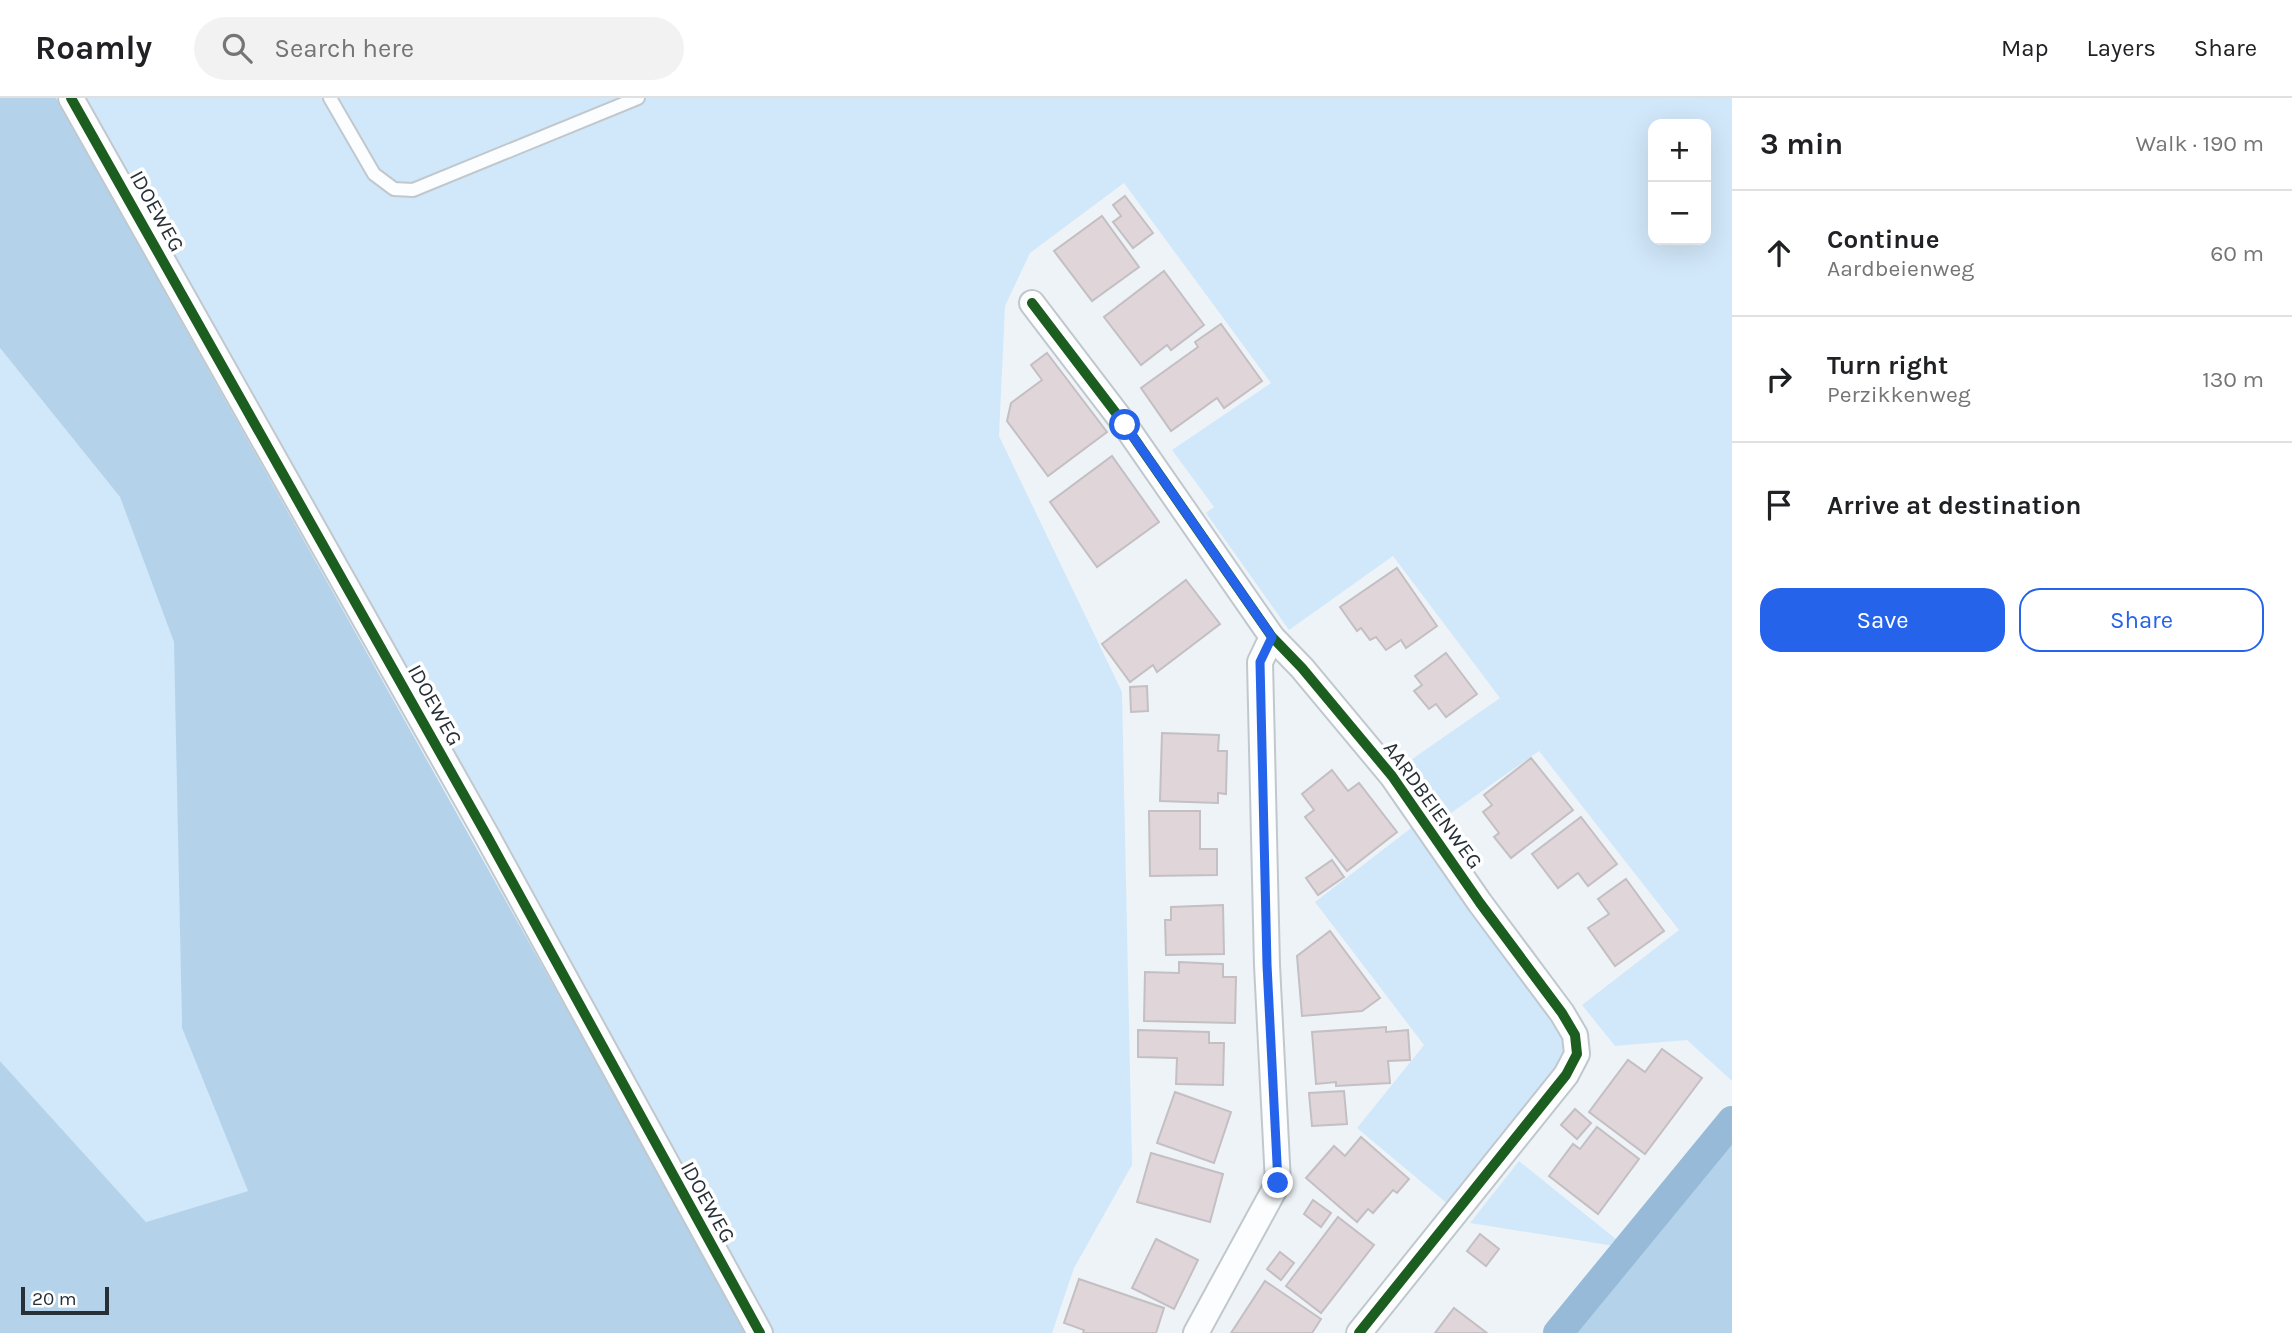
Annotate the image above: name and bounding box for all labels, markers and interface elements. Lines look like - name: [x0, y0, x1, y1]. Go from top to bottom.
- search box: [194, 17, 684, 80]
- text: Roamly: [35, 29, 152, 67]
- icon: search: [218, 29, 256, 67]
- text: Search here: [274, 33, 414, 64]
- text: Map: [2001, 34, 2049, 62]
- text: Layers: [2087, 34, 2156, 62]
- text: Share: [2194, 34, 2257, 62]
- map controls: [1648, 119, 1711, 245]
- button: +: [1648, 119, 1711, 182]
- text: 3 min: [1760, 126, 1843, 162]
- text: Walk · 190 m: [2136, 130, 2264, 157]
- street label: IDOEWEG: [125, 166, 189, 256]
- button: −: [1648, 182, 1711, 245]
- text: Continue: [1827, 224, 1939, 255]
- icon: ahead: [1760, 234, 1798, 272]
- text: 60 m: [2210, 240, 2264, 267]
- text: Aardbeienweg: [1827, 255, 1974, 282]
- text: Turn right: [1827, 350, 1948, 381]
- icon: right: [1760, 360, 1798, 398]
- text: 130 m: [2202, 366, 2264, 393]
- text: Perzikkenweg: [1827, 381, 1971, 408]
- route start: [1109, 409, 1140, 440]
- icon: arrive: [1760, 486, 1798, 524]
- text: Arrive at destination: [1827, 490, 2081, 521]
- button: Save: [1760, 588, 2005, 652]
- button: Share: [2019, 588, 2264, 652]
- street label: IDOEWEG: [403, 660, 467, 750]
- street label: AARDBEIENWEG: [1379, 737, 1487, 873]
- street label: IDOEWEG: [676, 1157, 740, 1247]
- route end: [1262, 1167, 1293, 1198]
- scale bar: [21, 1284, 108, 1316]
- text: 20 m: [32, 1288, 77, 1310]

